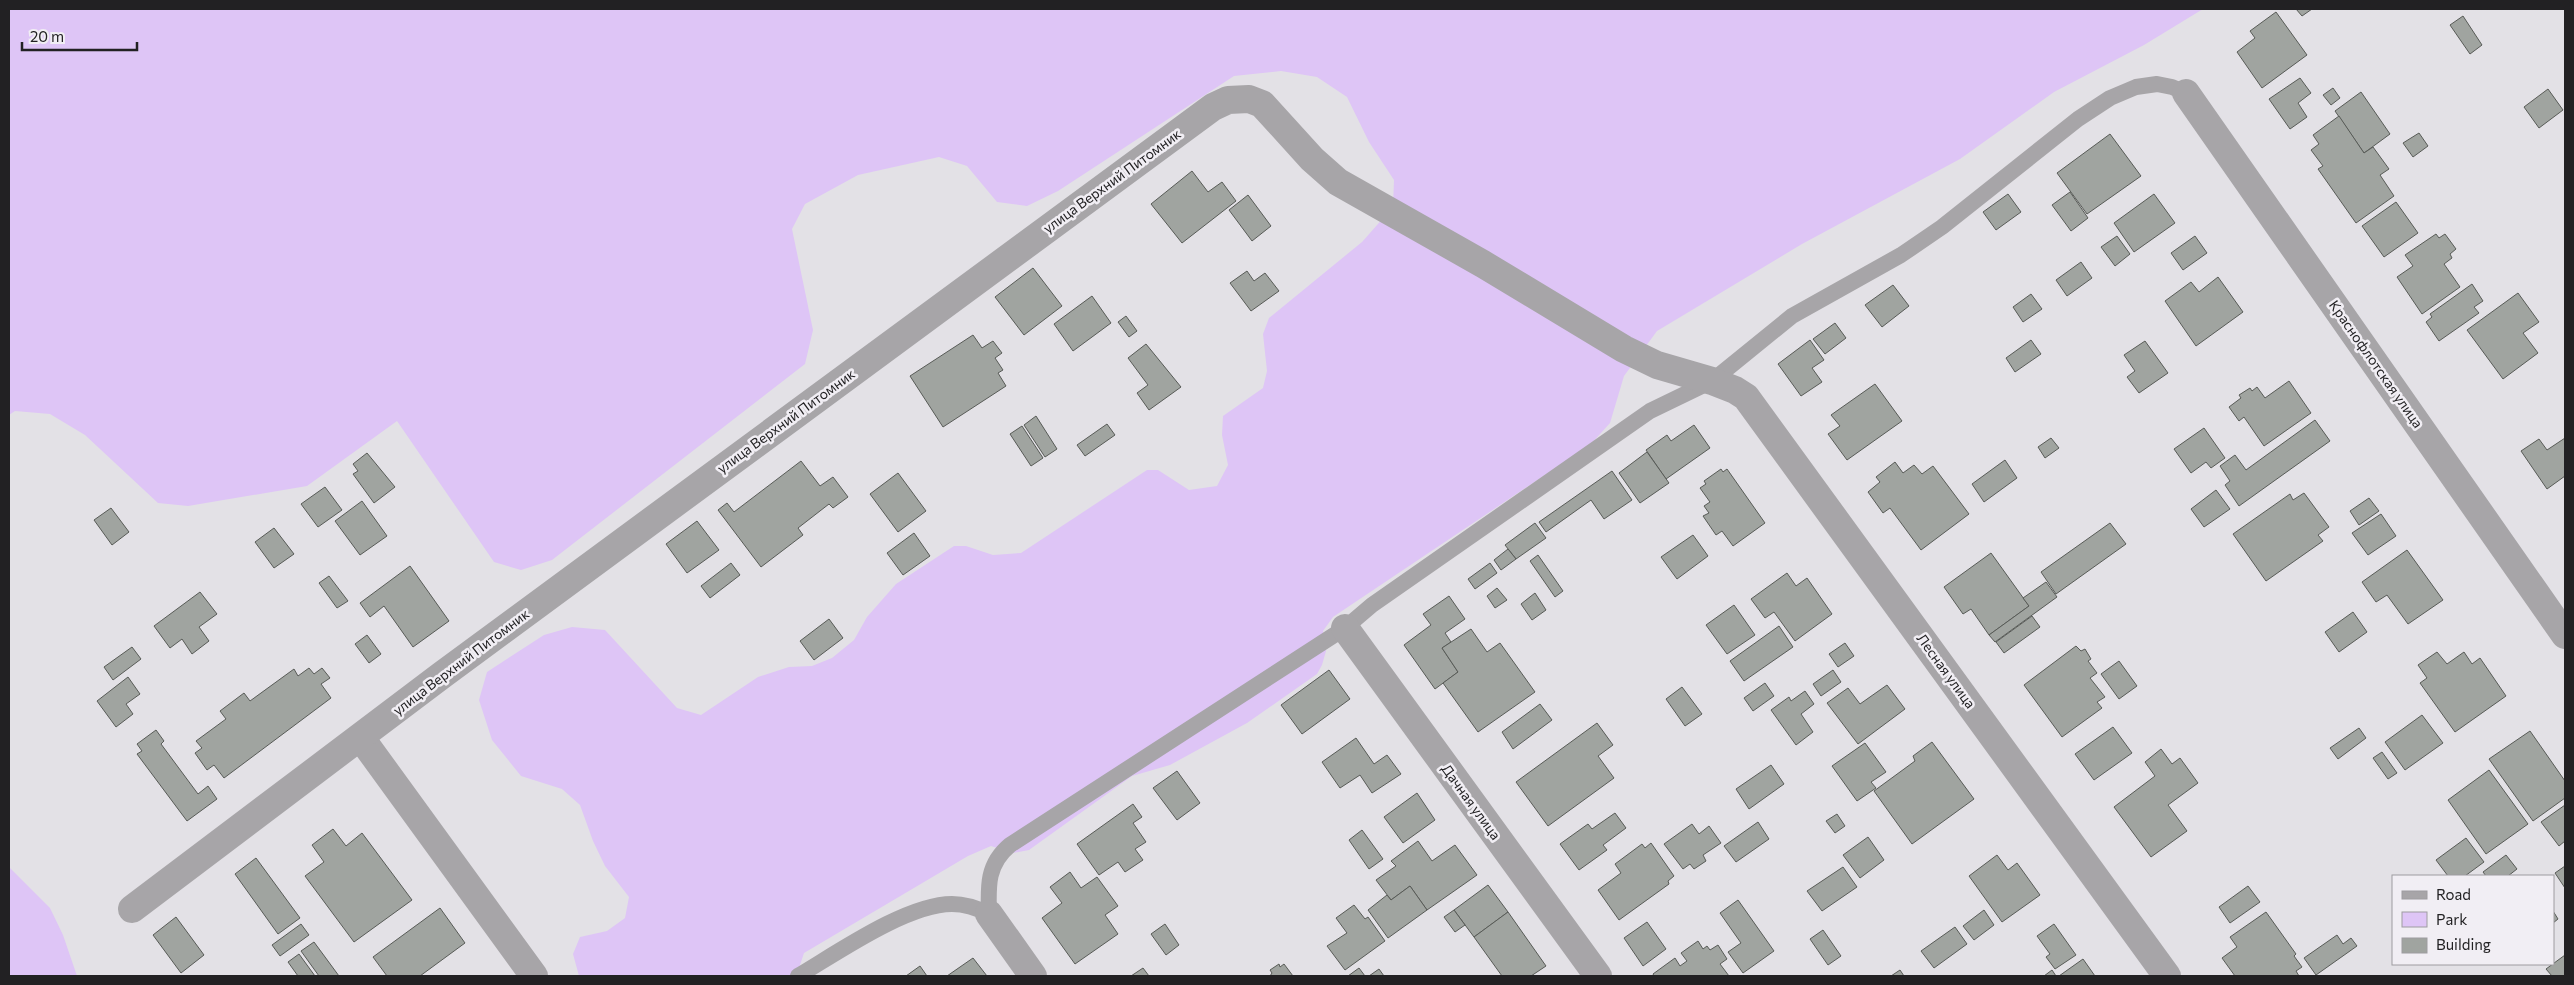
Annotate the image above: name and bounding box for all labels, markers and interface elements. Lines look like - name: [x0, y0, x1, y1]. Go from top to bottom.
- scale bar: [22, 20, 138, 52]
- text: 20 m: [30, 27, 64, 45]
- street label: улица Верхний Питомник: [1039, 125, 1184, 236]
- street label: Краснофлотская улица: [2326, 297, 2427, 431]
- street label: улица Верхний Питомник: [713, 365, 858, 476]
- street label: улица Верхний Питомник: [389, 604, 533, 718]
- street label: Лесная улица: [1914, 630, 1979, 711]
- street label: Дачная улица: [1438, 761, 1505, 843]
- legend: [2392, 875, 2554, 965]
- text: Road: [2436, 885, 2471, 903]
- text: Park: [2436, 910, 2467, 928]
- text: Building: [2436, 935, 2491, 953]

